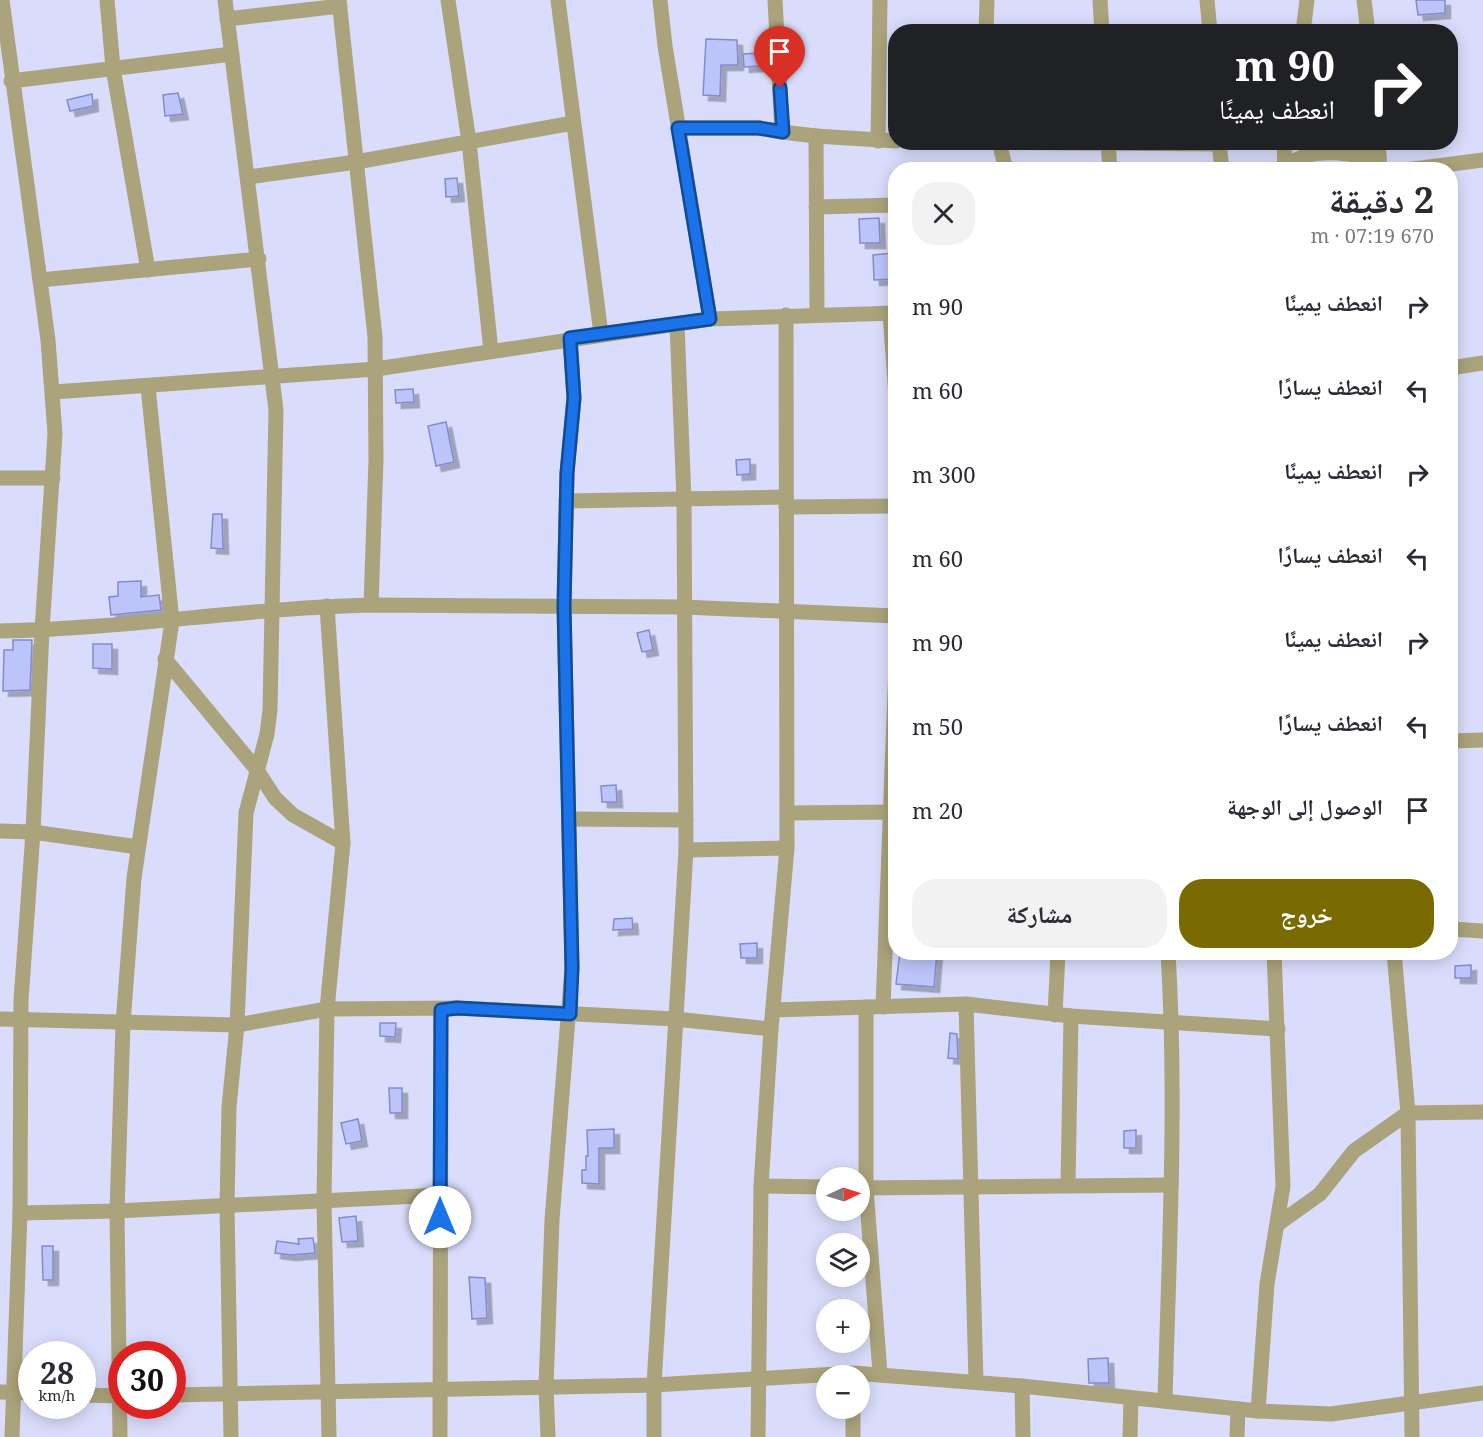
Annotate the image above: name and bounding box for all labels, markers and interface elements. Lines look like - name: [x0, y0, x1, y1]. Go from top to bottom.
- pin: [754, 26, 805, 88]
- icon: arrive: [763, 35, 796, 68]
- text: 90 m: [1235, 36, 1335, 93]
- icon: right: [1356, 48, 1434, 126]
- text: انعطف يمينًا: [1219, 90, 1335, 127]
- text: 2 دقيقة: [1329, 175, 1434, 224]
- button: close: [912, 182, 975, 245]
- text: 670 m · 07:19: [1311, 222, 1434, 249]
- text: انعطف يمينًا: [1284, 287, 1383, 317]
- icon: right: [1401, 290, 1434, 323]
- text: 90 m: [912, 291, 963, 321]
- text: انعطف يسارًا: [1278, 371, 1383, 401]
- icon: left: [1401, 374, 1434, 407]
- text: 60 m: [912, 375, 963, 405]
- text: انعطف يمينًا: [1284, 455, 1383, 485]
- icon: right: [1401, 458, 1434, 491]
- text: 300 m: [912, 459, 975, 489]
- text: انعطف يسارًا: [1278, 539, 1383, 569]
- icon: left: [1401, 542, 1434, 575]
- text: 60 m: [912, 543, 963, 573]
- text: انعطف يمينًا: [1284, 623, 1383, 653]
- icon: right: [1401, 626, 1434, 659]
- text: 90 m: [912, 627, 963, 657]
- text: انعطف يسارًا: [1278, 707, 1383, 737]
- icon: left: [1401, 710, 1434, 743]
- text: 50 m: [912, 711, 963, 741]
- text: الوصول إلى الوجهة: [1227, 791, 1383, 821]
- icon: arrive: [1401, 794, 1434, 827]
- text: 20 m: [912, 795, 963, 825]
- button: مشاركة: [912, 879, 1167, 948]
- button: خروج: [1179, 879, 1434, 948]
- north arrow: [816, 1167, 870, 1221]
- map controls: [816, 1167, 870, 1419]
- position arrow: [408, 1185, 472, 1249]
- button: layers: [816, 1233, 870, 1287]
- button: +: [816, 1299, 870, 1353]
- speed limit sign: 30: [108, 1341, 186, 1419]
- text: 28: [40, 1352, 74, 1393]
- button: −: [816, 1365, 870, 1419]
- text: km/h: [39, 1385, 75, 1405]

